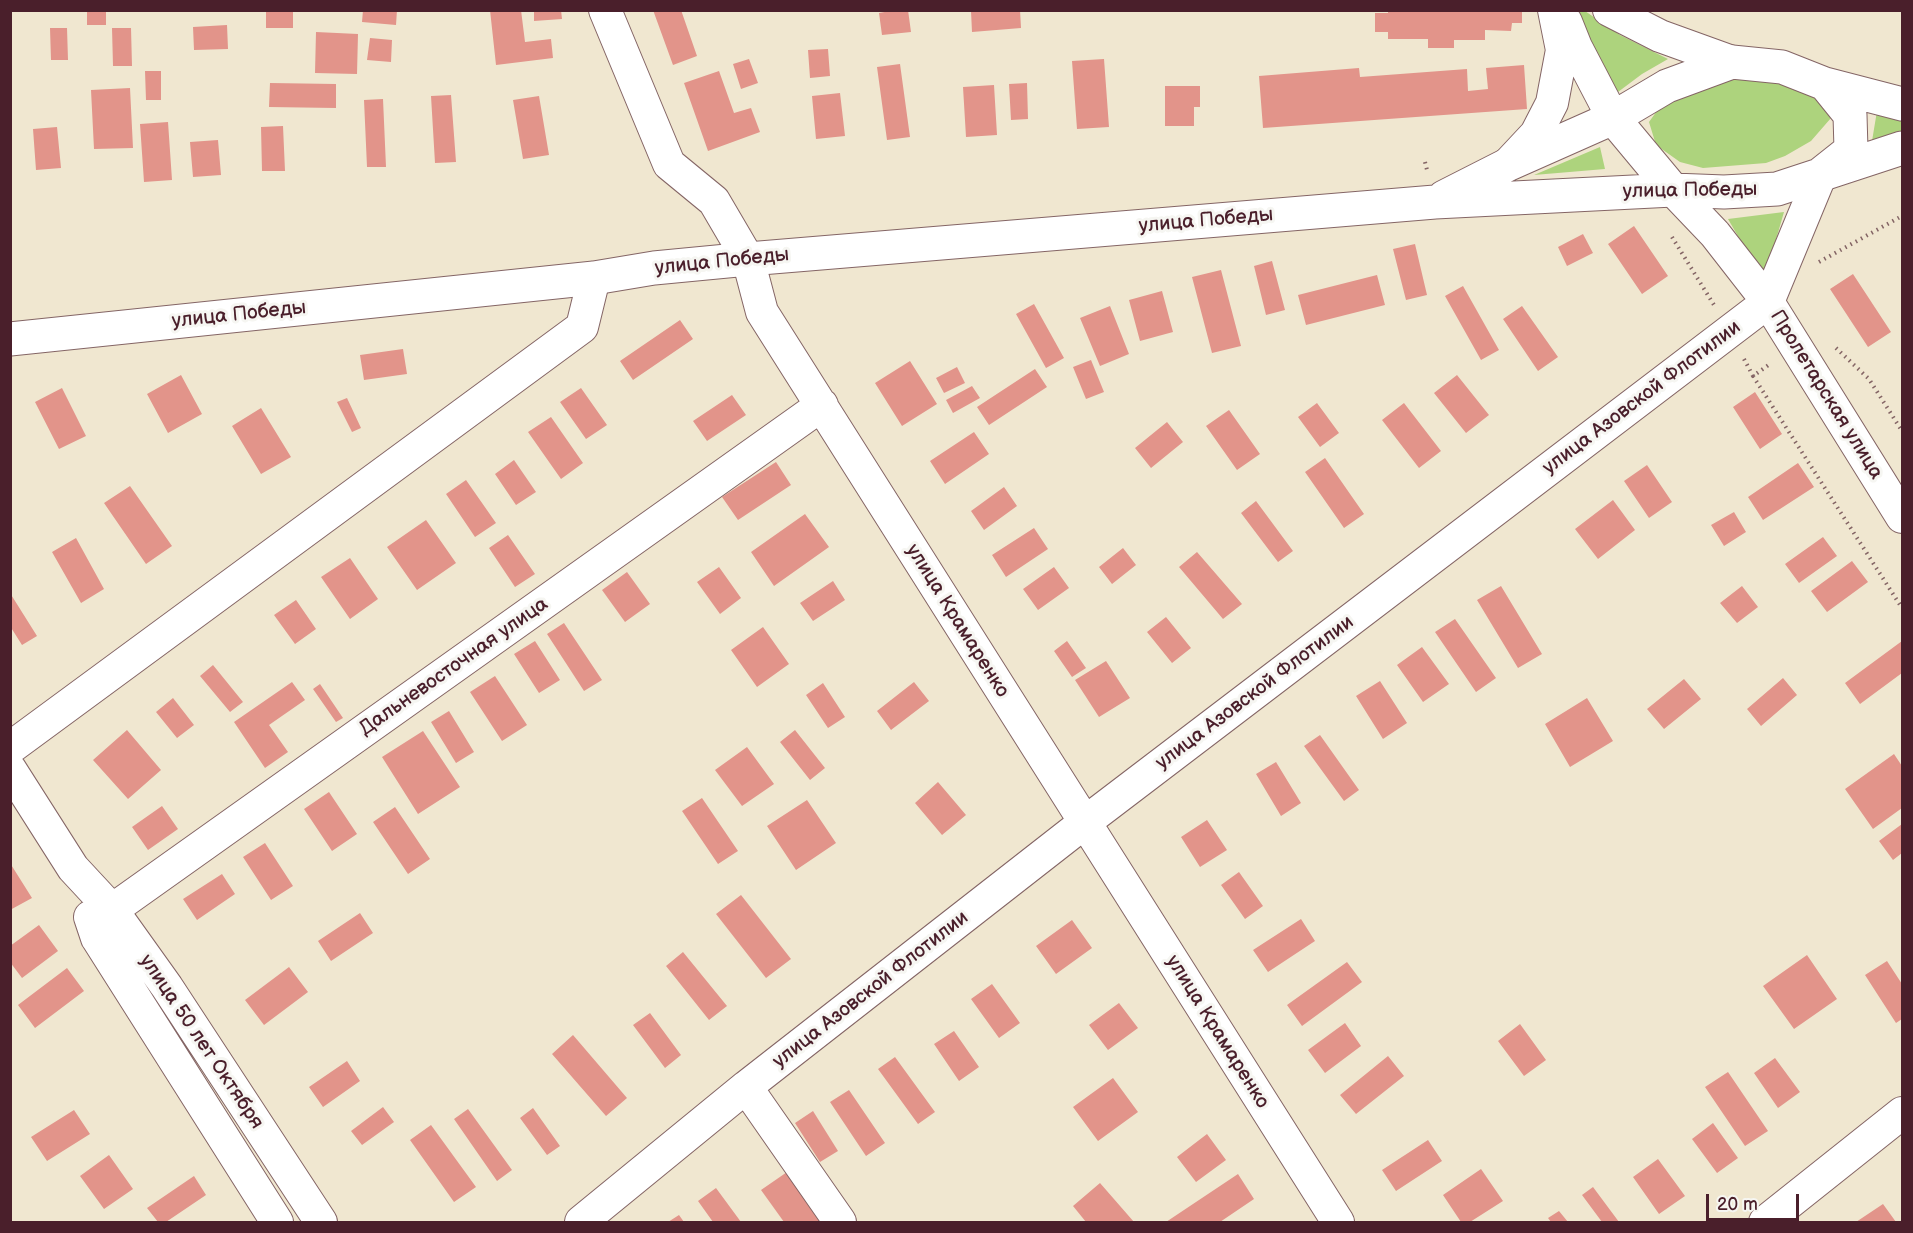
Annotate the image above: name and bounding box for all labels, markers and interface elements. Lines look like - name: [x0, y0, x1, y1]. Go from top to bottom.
- street label: улица Победы: [1622, 178, 1758, 204]
- street label: улица Победы: [1138, 203, 1274, 239]
- street label: улица Победы: [654, 243, 790, 281]
- street label: улица Победы: [171, 296, 307, 334]
- street label: Пролетарская улица: [1764, 306, 1888, 484]
- street label: улица Азовской Флотилии: [1538, 316, 1746, 480]
- street label: улица Крамаренко: [900, 540, 1014, 702]
- street label: Дальневосточная улица: [355, 593, 553, 741]
- street label: улица Азовской Флотилии: [1151, 611, 1359, 775]
- street label: улица Азовской Флотилии: [768, 906, 974, 1074]
- street label: улица 50 лет Октября: [134, 950, 268, 1134]
- street label: улица Крамаренко: [1160, 951, 1274, 1113]
- scale bar: [1709, 1182, 1802, 1220]
- text: 20 m: [1717, 1194, 1758, 1215]

